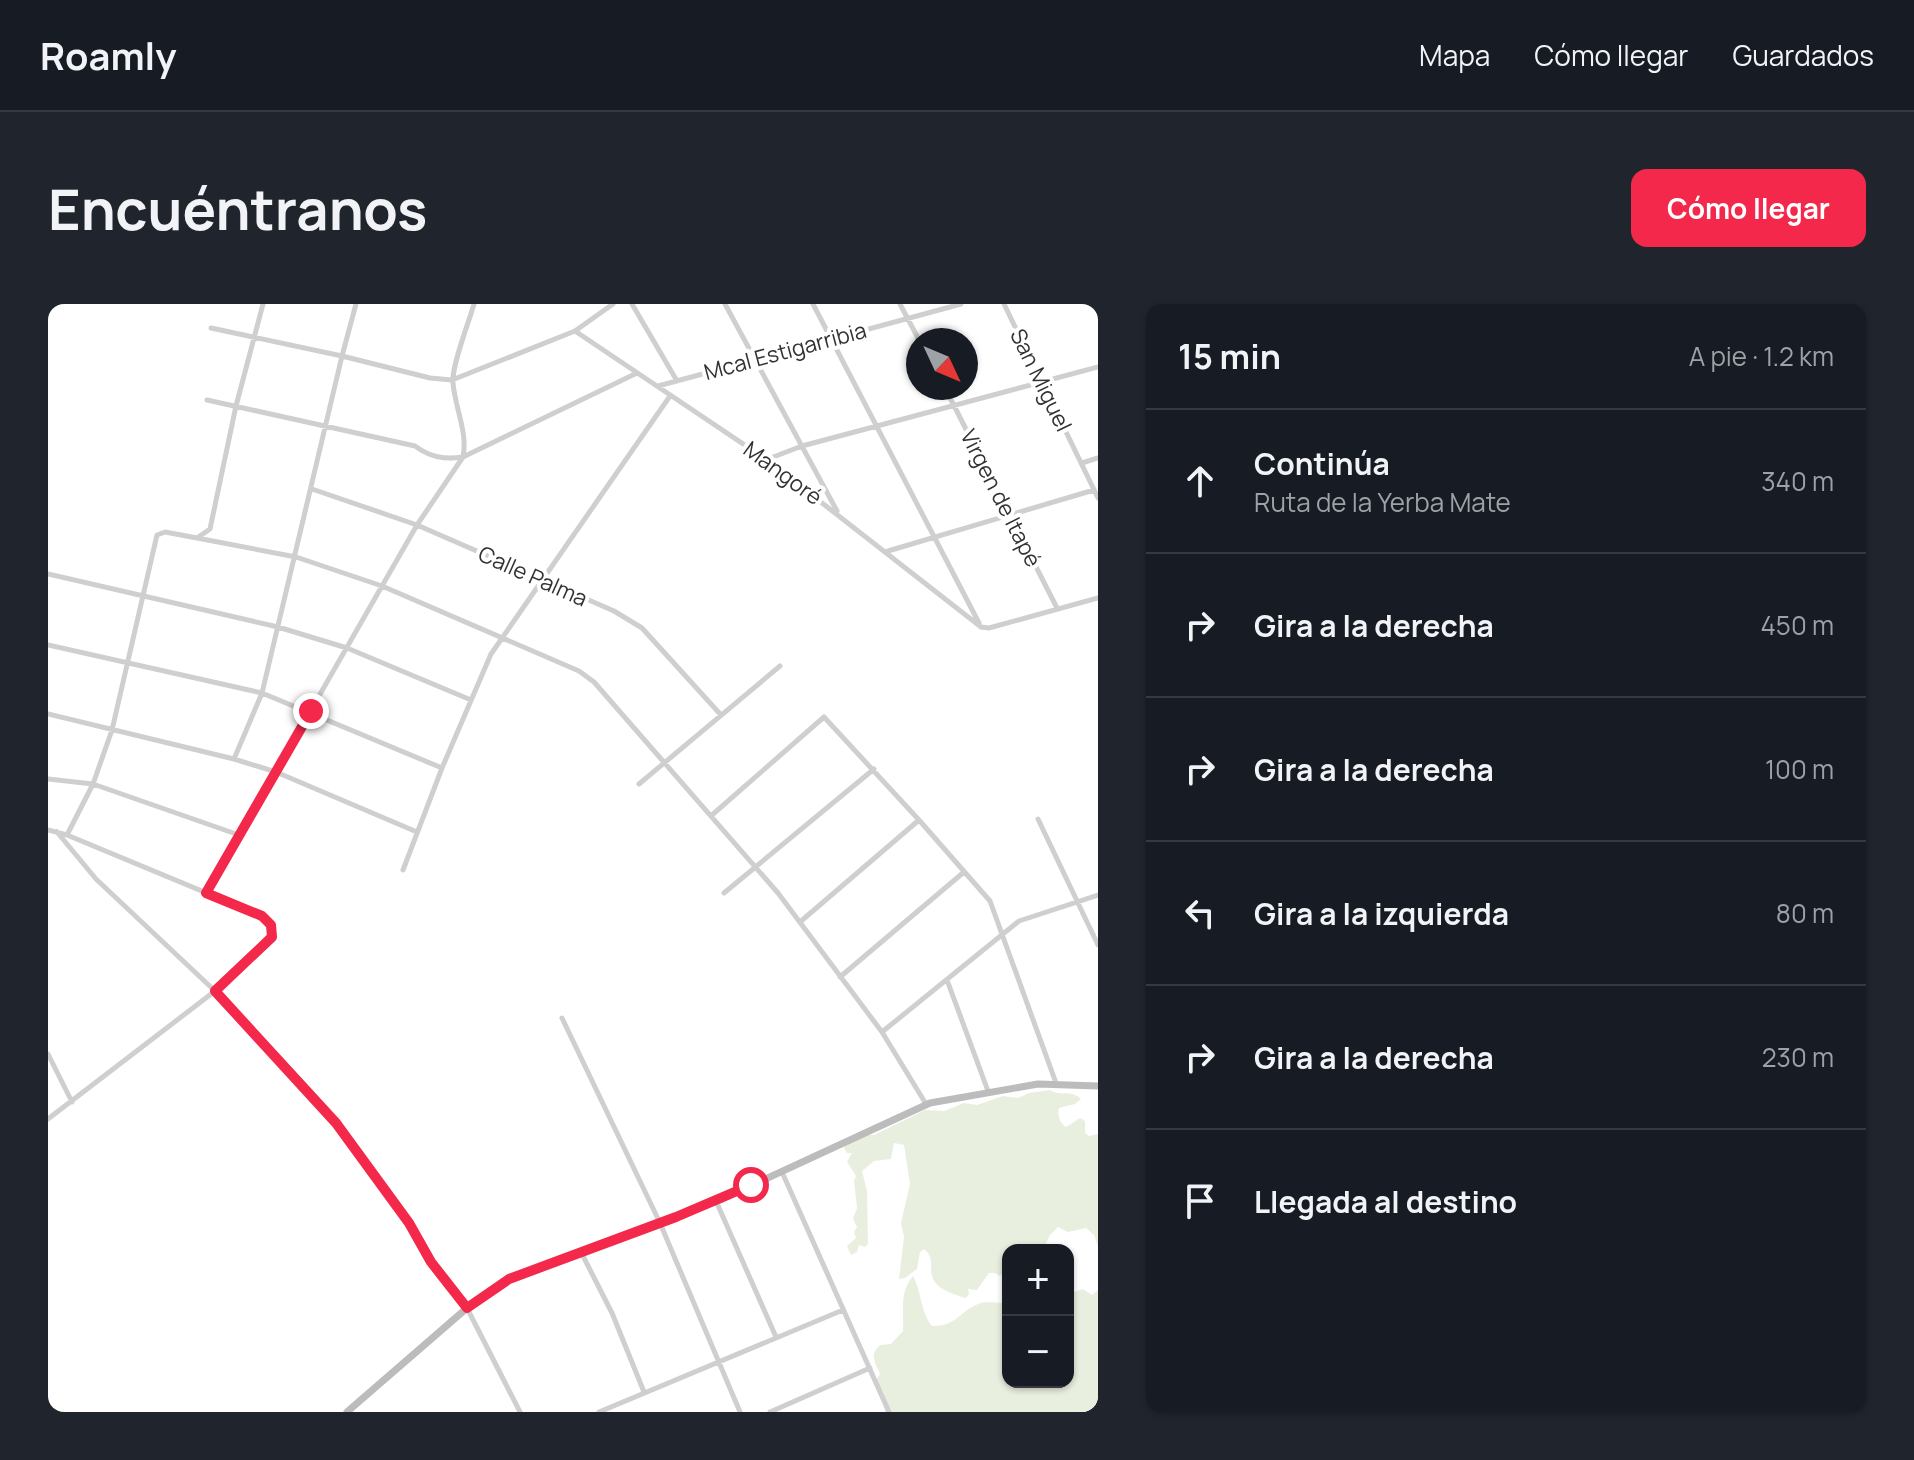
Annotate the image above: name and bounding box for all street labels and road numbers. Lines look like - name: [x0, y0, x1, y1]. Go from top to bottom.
- street label: Mcal Estigarribia: [700, 315, 870, 387]
- street label: San Miguel: [1003, 324, 1079, 436]
- street label: Virgen de Itapé: [953, 424, 1049, 572]
- street label: Mangoré: [738, 434, 829, 512]
- street label: Calle Palma: [474, 539, 592, 613]

